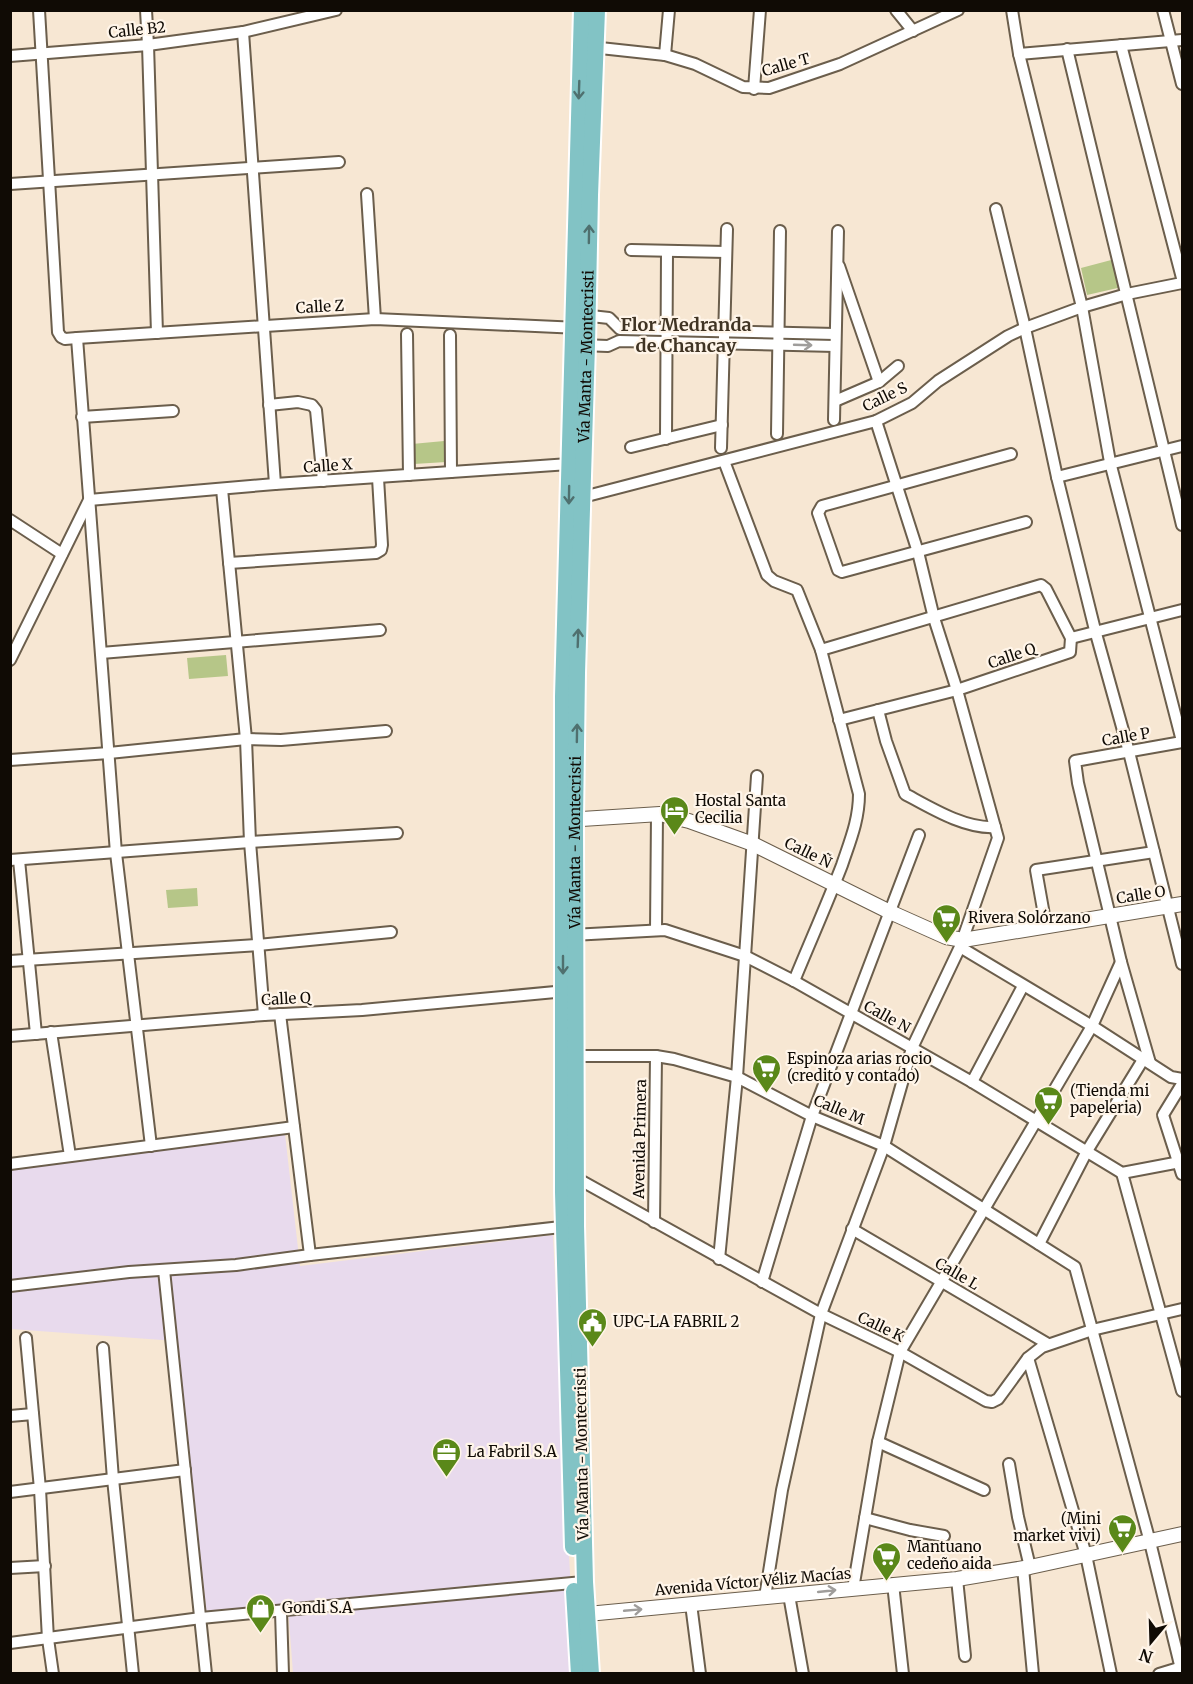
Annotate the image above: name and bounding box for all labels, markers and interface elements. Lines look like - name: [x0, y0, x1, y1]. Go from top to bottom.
- street label: Calle B2: [107, 17, 167, 42]
- street label: Calle T: [760, 48, 813, 80]
- one-way arrow: [574, 79, 585, 99]
- one-way arrow: [583, 224, 595, 244]
- street label: Vía Manta - Montecristi: [574, 270, 598, 444]
- street label: Calle Z: [295, 296, 345, 317]
- district label: Flor Medranda de Chancay: [620, 313, 752, 357]
- one-way arrow: [793, 339, 813, 350]
- street label: Calle S: [859, 378, 910, 416]
- street label: Calle X: [303, 454, 354, 477]
- one-way arrow: [563, 484, 575, 504]
- one-way arrow: [572, 629, 584, 649]
- street label: Calle Q: [985, 638, 1039, 673]
- street label: Calle P: [1100, 723, 1152, 750]
- one-way arrow: [571, 724, 582, 744]
- street label: Vía Manta - Montecristi: [565, 756, 585, 930]
- place label: Hostal Santa Cecilia: [695, 791, 786, 827]
- hotel icon: Hostal Santa Cecilia: [658, 794, 690, 836]
- street label: Calle Ñ: [781, 833, 835, 872]
- street label: Calle O: [1115, 881, 1167, 908]
- supermarket icon: Rivera Solórzano: [931, 902, 963, 944]
- place label: Rivera Solórzano: [968, 908, 1091, 927]
- one-way arrow: [557, 955, 569, 975]
- street label: Calle Q: [261, 988, 312, 1009]
- street label: Calle N: [861, 996, 914, 1037]
- place label: Espinoza arias rocio (credito y contado): [787, 1049, 932, 1085]
- supermarket icon: Espinoza arias rocio (credito y contado): [750, 1052, 782, 1094]
- street label: Avenida Primera: [629, 1079, 650, 1200]
- place label: (Tienda mi papeleria): [1070, 1081, 1149, 1117]
- supermarket icon: (Tienda mi papeleria): [1033, 1084, 1065, 1126]
- street label: Calle M: [811, 1090, 868, 1129]
- street label: Calle L: [932, 1253, 983, 1294]
- public building icon: UPC-LA FABRIL 2: [576, 1306, 608, 1348]
- street label: Calle K: [855, 1307, 908, 1346]
- place label: UPC-LA FABRIL 2: [613, 1312, 739, 1331]
- street label: Vía Manta - Montecristi: [570, 1367, 593, 1542]
- office icon: La Fabril S.A: [430, 1436, 462, 1478]
- place label: La Fabril S.A: [467, 1442, 557, 1461]
- place label: (Mini market vivi): [1013, 1509, 1101, 1545]
- supermarket icon: (Mini market vivi): [1106, 1512, 1138, 1554]
- place label: Mantuano cedeño aida: [907, 1537, 992, 1573]
- supermarket icon: Mantuano cedeño aida: [870, 1540, 902, 1582]
- street label: Avenida Víctor Véliz Macías: [653, 1563, 852, 1600]
- one-way arrow: [817, 1585, 837, 1596]
- shop icon: Gondi S.A: [245, 1592, 277, 1634]
- place label: Gondi S.A: [282, 1598, 353, 1617]
- one-way arrow: [623, 1604, 643, 1615]
- north arrow: [1121, 1612, 1181, 1672]
- text: N: [1137, 1645, 1155, 1668]

